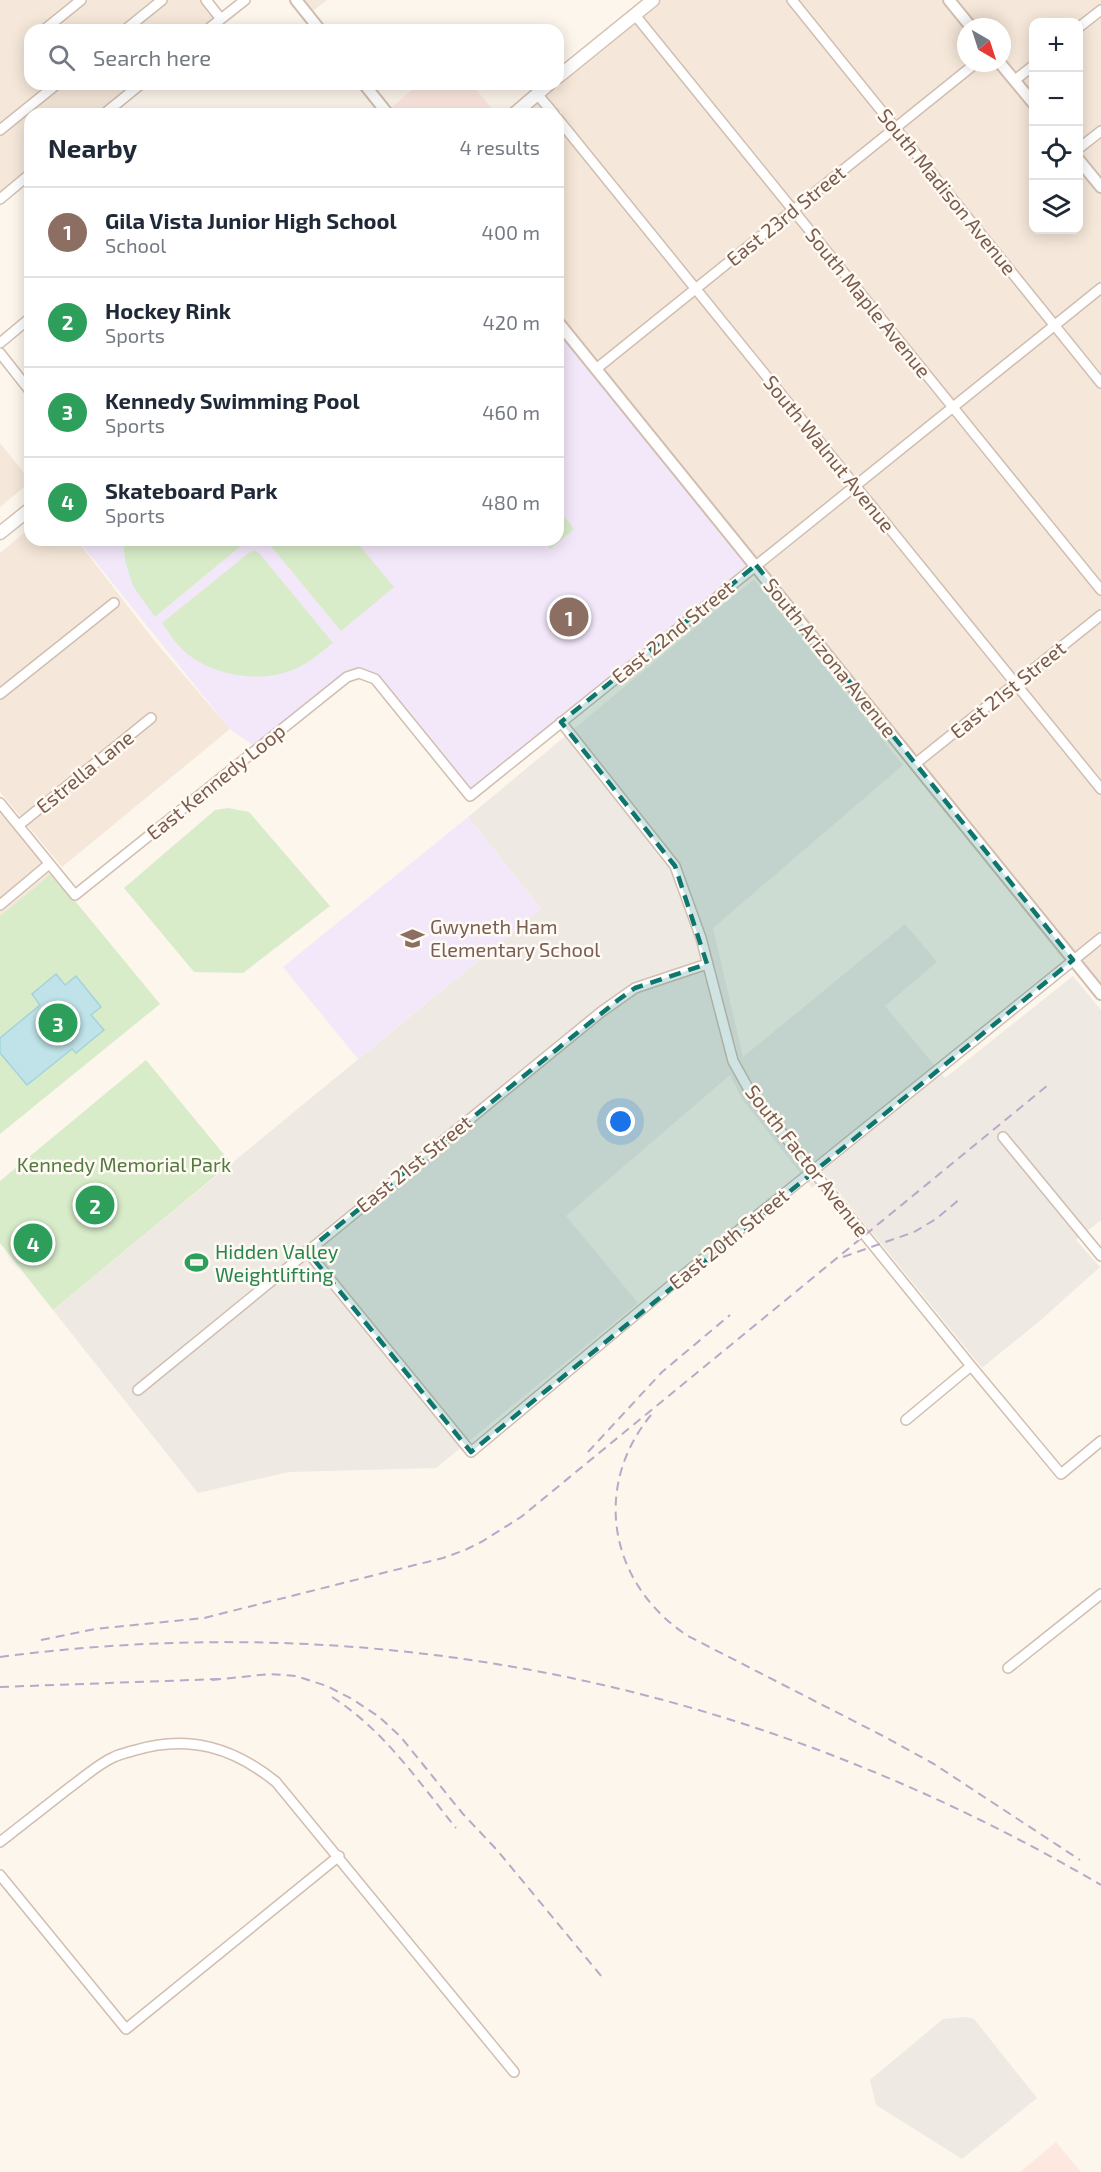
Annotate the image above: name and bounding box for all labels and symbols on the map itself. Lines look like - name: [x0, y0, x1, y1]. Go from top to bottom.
- north arrow: [957, 18, 1011, 72]
- street label: South Madison Avenue: [873, 103, 1022, 279]
- street label: East 23rd Street: [721, 160, 850, 271]
- street label: South Maple Avenue: [801, 223, 936, 382]
- street label: South Walnut Avenue: [759, 370, 900, 537]
- street label: South Arizona Avenue: [759, 573, 902, 742]
- street label: East 22nd Street: [607, 574, 739, 688]
- pin: 1: [550, 594, 588, 640]
- street label: East 21st Street: [945, 635, 1070, 743]
- street label: East Kennedy Loop: [141, 718, 289, 844]
- street label: Estrella Lane: [31, 725, 138, 818]
- place label: Gwyneth Ham Elementary School: [430, 914, 600, 961]
- school or university icon: Gwyneth Ham Elementary School: [399, 925, 425, 951]
- pin: 3: [38, 1000, 78, 1046]
- street label: South Factor Avenue: [741, 1080, 875, 1241]
- your location: [606, 1107, 635, 1136]
- street label: East 21st Street: [351, 1109, 476, 1217]
- park label: Kennedy Memorial Park: [17, 1152, 231, 1176]
- pin: 2: [76, 1182, 115, 1228]
- street label: East 20th Street: [664, 1182, 793, 1294]
- pin: 4: [14, 1220, 52, 1266]
- place label: Hidden Valley Weightlifting: [215, 1239, 339, 1286]
- sports icon: Hidden Valley Weightlifting: [184, 1250, 210, 1276]

